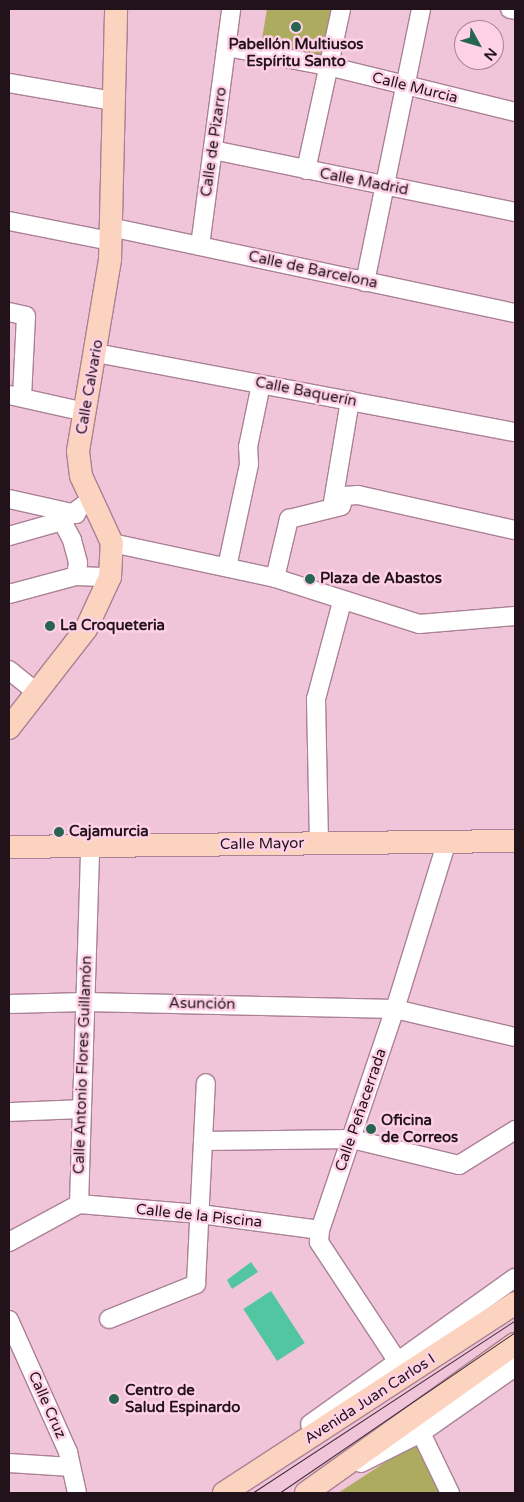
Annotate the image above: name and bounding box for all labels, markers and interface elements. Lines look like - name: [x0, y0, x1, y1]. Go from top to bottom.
- north arrow: [454, 20, 504, 70]
- marker: Pabellón Multiusos Espíritu Santo: [290, 21, 302, 33]
- place label: Pabellón Multiusos Espíritu Santo: [229, 35, 363, 70]
- text: N: [480, 44, 500, 64]
- street label: Calle Murcia: [370, 69, 460, 107]
- street label: Calle de Pizarro: [197, 86, 231, 198]
- street label: Calle Madrid: [318, 165, 410, 199]
- street label: Calle de Barcelona: [247, 247, 379, 293]
- street label: Calle Calvario: [73, 338, 107, 436]
- street label: Calle Baquerín: [254, 373, 358, 411]
- place label: Plaza de Abastos: [320, 570, 442, 588]
- marker: Plaza de Abastos: [304, 573, 316, 585]
- place label: La Croqueteria: [60, 617, 165, 635]
- marker: La Croqueteria: [44, 620, 56, 632]
- place label: Cajamurcia: [69, 823, 149, 841]
- marker: Cajamurcia: [53, 826, 65, 838]
- street label: Calle Mayor: [220, 834, 304, 854]
- street label: Calle Antonio Flores Guillamón: [70, 955, 96, 1175]
- street label: Asunción: [169, 994, 235, 1014]
- street label: Calle Peñacerrada: [332, 1046, 390, 1174]
- place label: Oficina de Correos: [381, 1111, 458, 1146]
- marker: Oficina de Correos: [365, 1123, 377, 1135]
- street label: Calle de la Piscina: [135, 1200, 263, 1232]
- street label: Avenida Juan Carlos I: [301, 1350, 439, 1448]
- street label: Calle Cruz: [24, 1369, 70, 1441]
- place label: Centro de Salud Espinardo: [125, 1381, 240, 1416]
- marker: Centro de Salud Espinardo: [107, 1392, 121, 1406]

